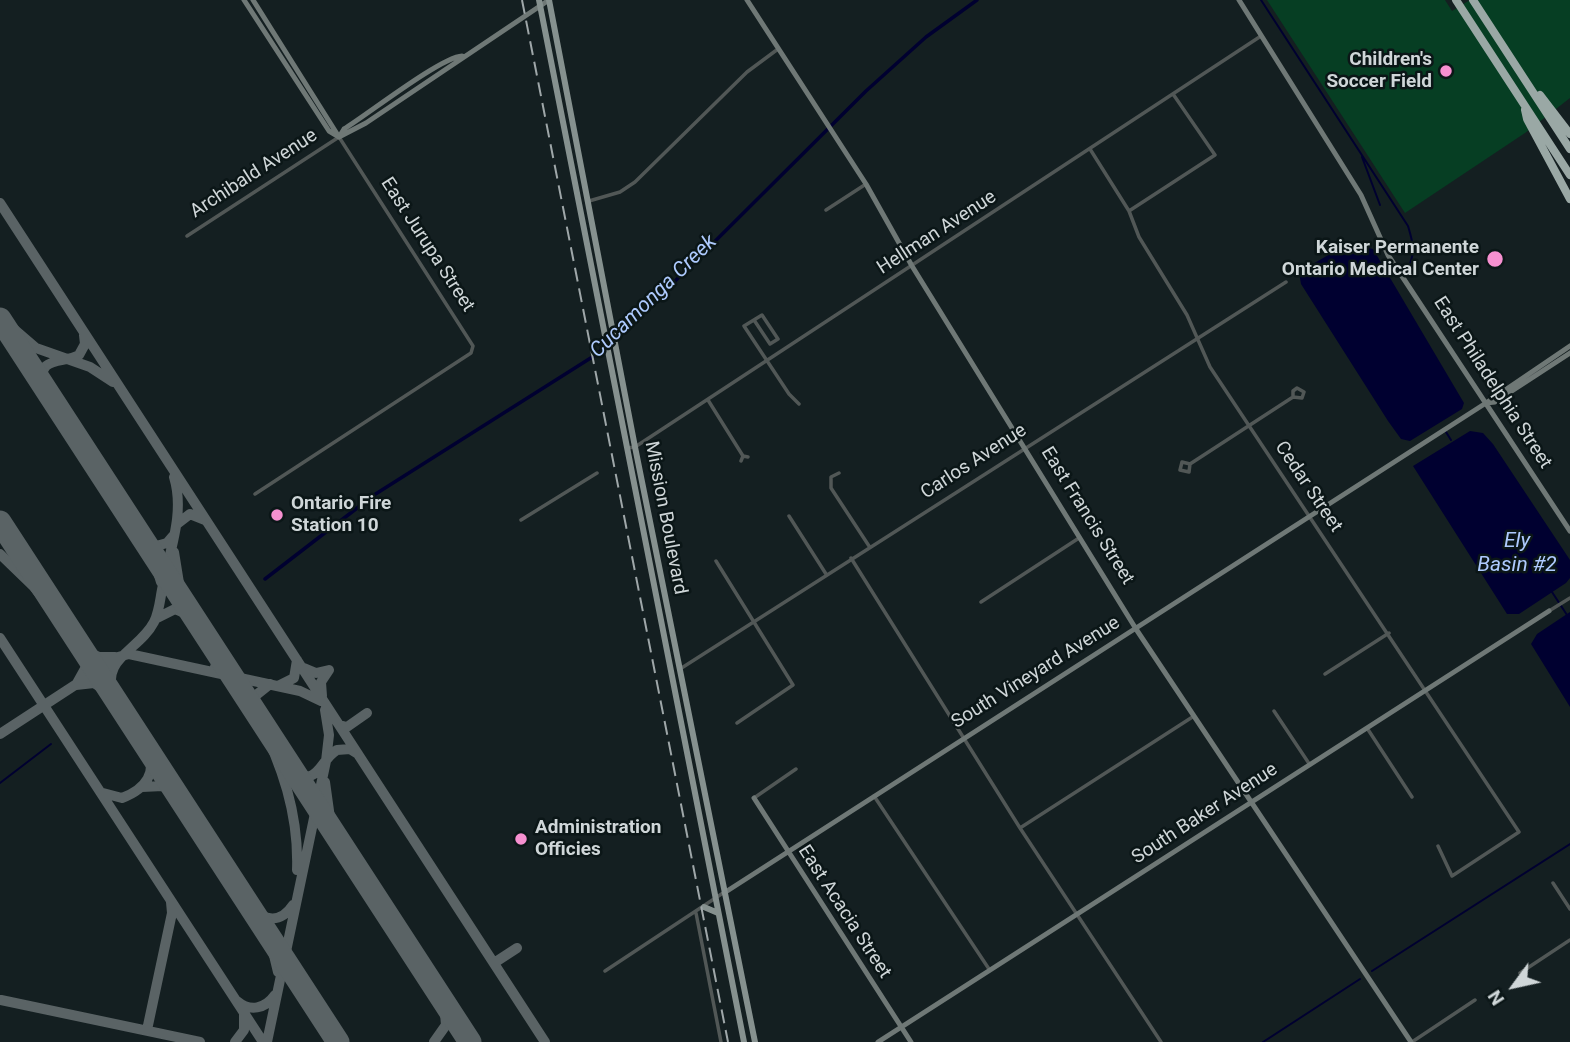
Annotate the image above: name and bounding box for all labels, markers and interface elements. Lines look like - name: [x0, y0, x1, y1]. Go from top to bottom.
- place label: Children's Soccer Field: [1326, 49, 1432, 93]
- marker: Children's Soccer Field: [1438, 63, 1454, 79]
- street label: Archibald Avenue: [186, 124, 322, 224]
- street label: East Jurupa Street: [375, 174, 479, 316]
- street label: Hellman Avenue: [873, 186, 1001, 280]
- water label: Cucamonga Creek: [585, 230, 723, 364]
- place label: Kaiser Permanente Ontario Medical Center: [1282, 237, 1479, 281]
- marker: Kaiser Permanente Ontario Medical Center: [1485, 249, 1505, 269]
- street label: East Philadelphia Street: [1428, 293, 1556, 473]
- street label: Carlos Avenue: [917, 419, 1031, 505]
- street label: Cedar Street: [1269, 437, 1347, 537]
- street label: Mission Boulevard: [639, 439, 691, 597]
- street label: East Francis Street: [1035, 443, 1139, 589]
- place label: Ontario Fire Station 10: [291, 493, 391, 537]
- marker: Ontario Fire Station 10: [269, 507, 285, 523]
- water label: Ely Basin #2: [1477, 529, 1557, 579]
- street label: South Vineyard Avenue: [948, 612, 1124, 734]
- street label: South Baker Avenue: [1128, 758, 1282, 870]
- place label: Administration Officies: [535, 817, 661, 861]
- marker: Administration Officies: [513, 831, 529, 847]
- street label: East Acacia Street: [792, 841, 896, 983]
- north arrow: [1479, 951, 1549, 1021]
- text: N: [1483, 986, 1509, 1010]

